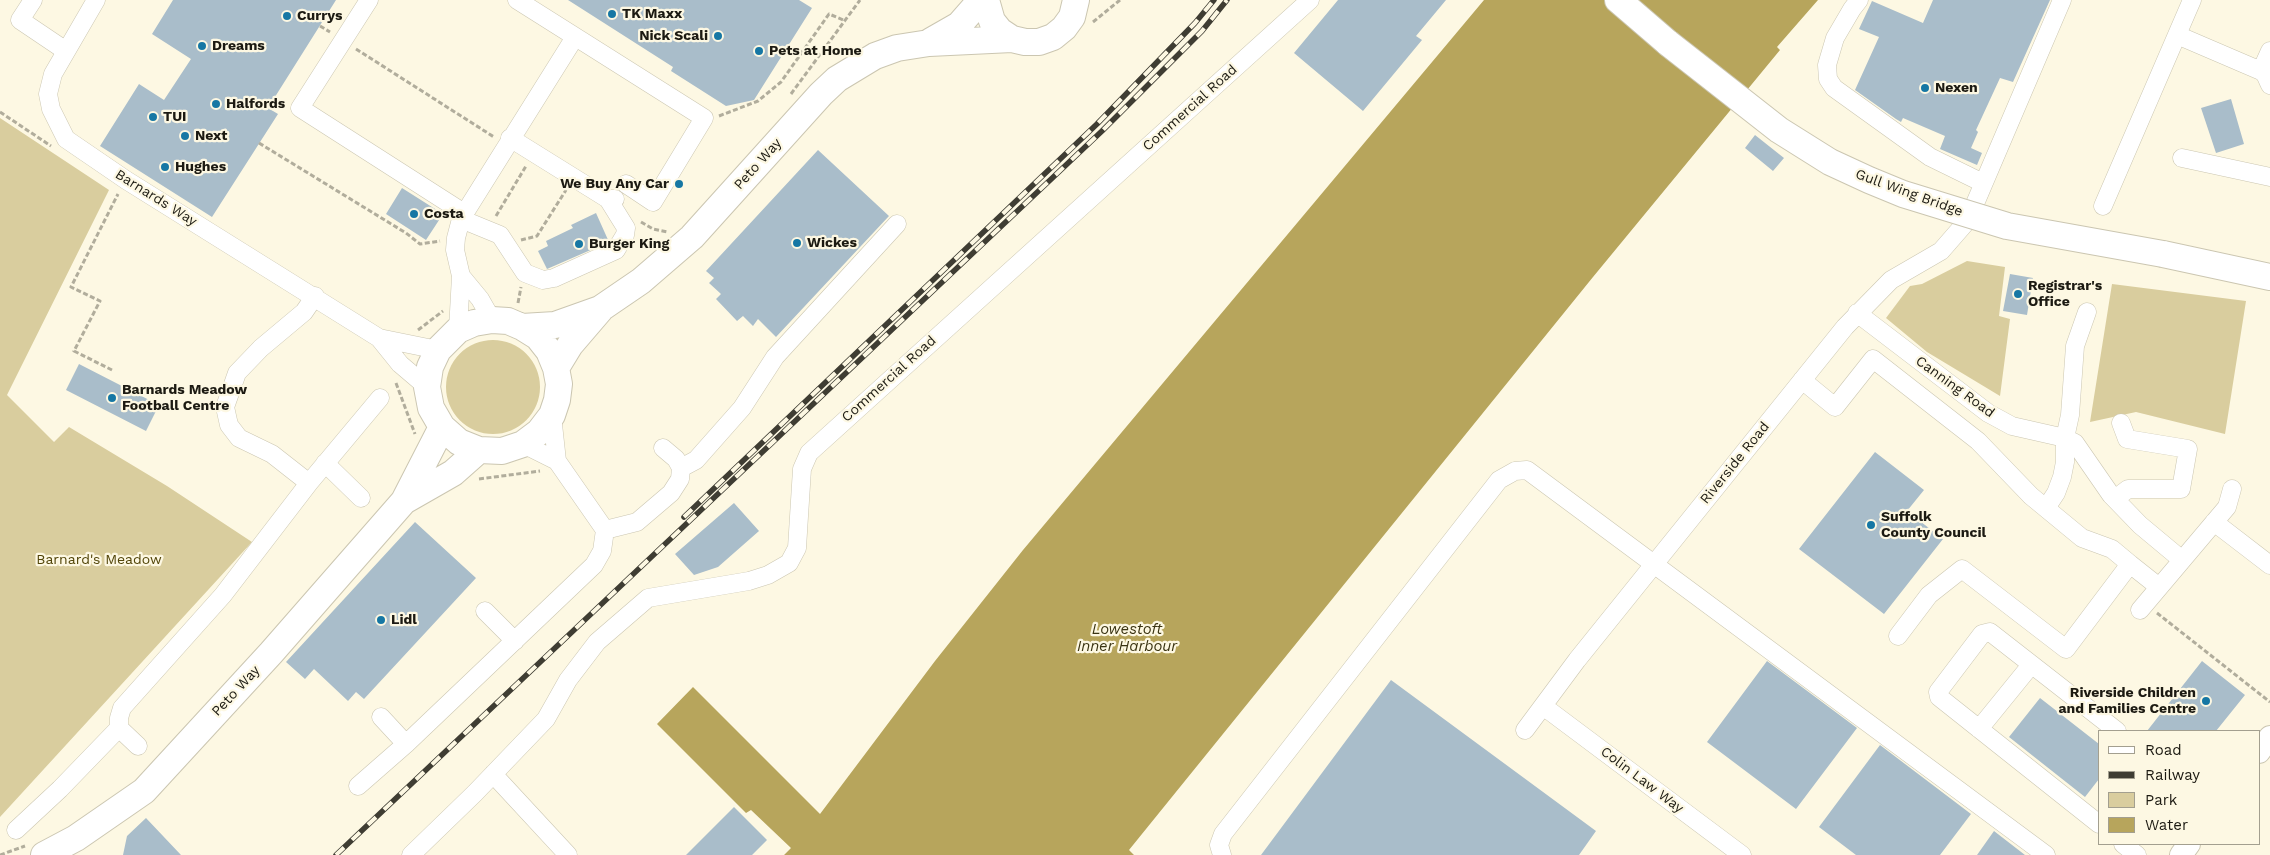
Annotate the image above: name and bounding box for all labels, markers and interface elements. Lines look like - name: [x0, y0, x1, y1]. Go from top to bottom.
- place label: TK Maxx: [622, 6, 682, 22]
- place label: Currys: [297, 8, 342, 24]
- marker: TK Maxx: [606, 8, 618, 20]
- marker: Currys: [281, 10, 293, 22]
- place label: Nick Scali: [639, 28, 708, 44]
- marker: Nick Scali: [712, 30, 724, 42]
- place label: Dreams: [212, 38, 265, 54]
- marker: Dreams: [196, 40, 208, 52]
- place label: Pets at Home: [769, 43, 862, 59]
- marker: Pets at Home: [753, 45, 765, 57]
- street label: Commercial Road: [1139, 61, 1241, 155]
- place label: Nexen: [1935, 80, 1978, 96]
- marker: Nexen: [1919, 82, 1931, 94]
- place label: Halfords: [226, 96, 285, 112]
- marker: Halfords: [210, 98, 222, 110]
- place label: TUI: [163, 109, 187, 125]
- marker: TUI: [147, 111, 159, 123]
- place label: Next: [195, 128, 227, 144]
- marker: Next: [179, 130, 191, 142]
- street label: Peto Way: [731, 135, 785, 193]
- place label: Hughes: [175, 159, 226, 175]
- marker: Hughes: [159, 161, 171, 173]
- street label: Barnards Way: [112, 166, 200, 230]
- street label: Gull Wing Bridge: [1853, 166, 1965, 220]
- place label: We Buy Any Car: [560, 176, 669, 192]
- marker: We Buy Any Car: [673, 178, 685, 190]
- place label: Costa: [424, 206, 464, 222]
- marker: Costa: [408, 208, 420, 220]
- place label: Wickes: [807, 235, 857, 251]
- place label: Burger King: [589, 236, 669, 252]
- marker: Wickes: [791, 237, 803, 249]
- marker: Burger King: [573, 238, 585, 250]
- place label: Registrar's Office: [2028, 278, 2102, 310]
- marker: Registrar's Office: [2012, 288, 2024, 300]
- street label: Commercial Road: [838, 332, 940, 426]
- street label: Canning Road: [1912, 353, 1998, 421]
- place label: Barnards Meadow Football Centre: [122, 382, 247, 414]
- marker: Barnards Meadow Football Centre: [106, 392, 118, 404]
- street label: Riverside Road: [1697, 419, 1773, 507]
- place label: Suffolk County Council: [1881, 509, 1986, 542]
- marker: Suffolk County Council: [1865, 519, 1877, 531]
- park label: Barnard's Meadow: [36, 552, 162, 568]
- place label: Lidl: [391, 612, 417, 628]
- marker: Lidl: [375, 614, 387, 626]
- water label: Lowestoft Inner Harbour: [1077, 621, 1177, 656]
- street label: Peto Way: [208, 662, 264, 720]
- place label: Riverside Children and Families Centre: [2058, 685, 2196, 718]
- marker: Riverside Children and Families Centre: [2200, 695, 2212, 707]
- legend: [2098, 730, 2260, 845]
- text: Road: [2145, 741, 2182, 759]
- street label: Colin Law Way: [1597, 743, 1687, 817]
- text: Railway: [2145, 766, 2200, 784]
- text: Park: [2145, 791, 2177, 809]
- text: Water: [2145, 816, 2188, 834]

